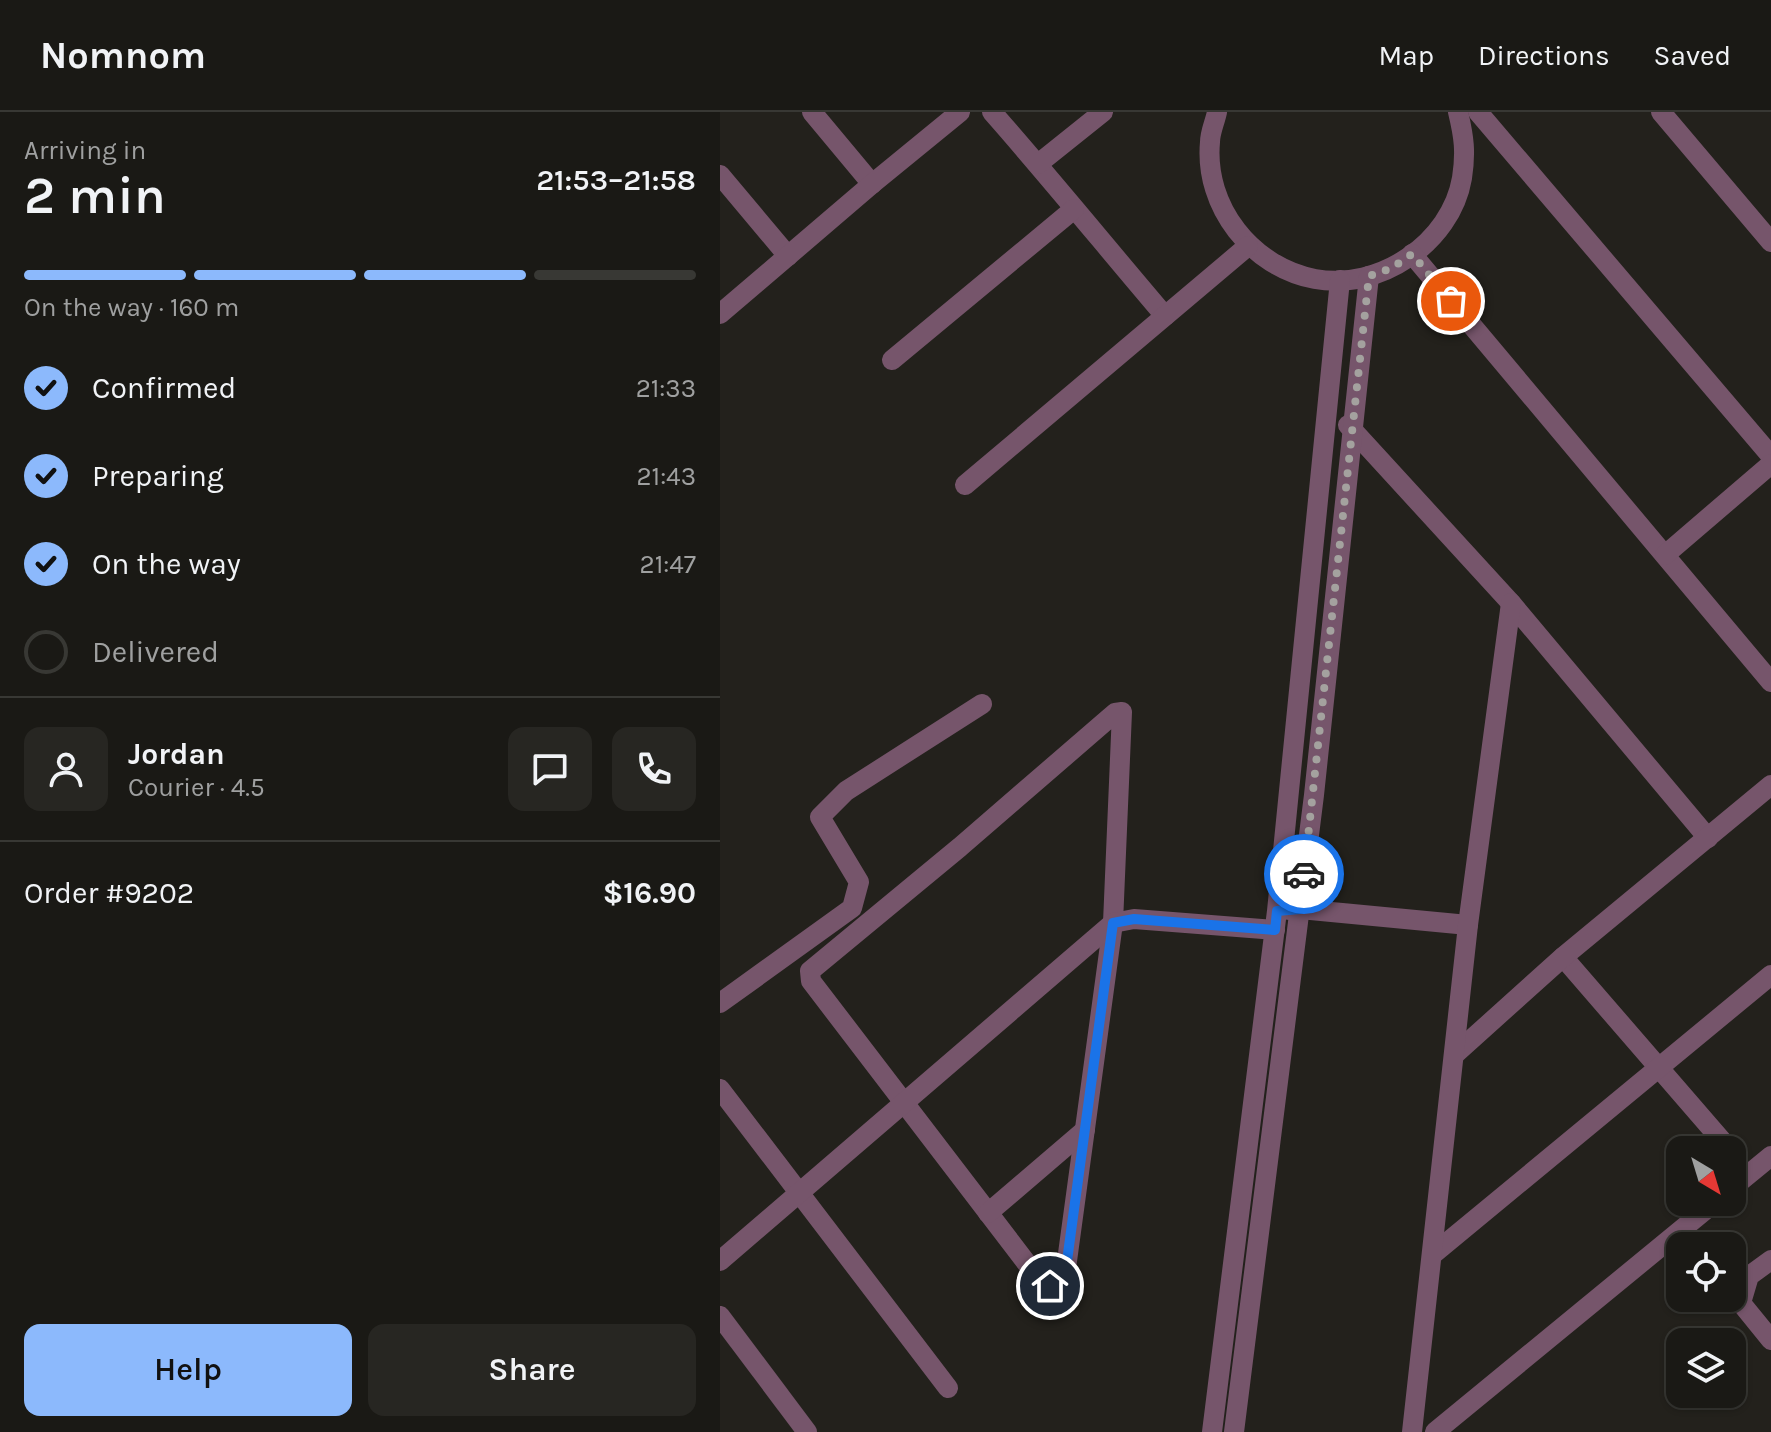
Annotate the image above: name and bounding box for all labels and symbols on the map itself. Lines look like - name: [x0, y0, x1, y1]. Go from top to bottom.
- pin: [1417, 267, 1485, 335]
- courier: [1264, 834, 1344, 914]
- north arrow: [1666, 1136, 1746, 1216]
- pin: [1016, 1252, 1084, 1320]

